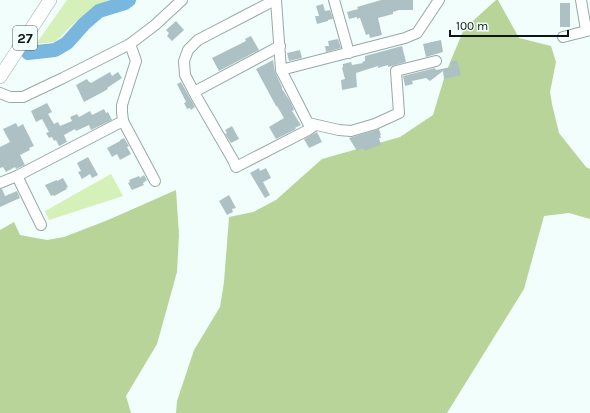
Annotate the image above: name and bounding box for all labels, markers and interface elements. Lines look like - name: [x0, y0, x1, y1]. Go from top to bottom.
- scale bar: [450, 12, 568, 38]
- text: 100 m: [456, 19, 488, 33]
- road number: 27: [13, 26, 37, 50]

